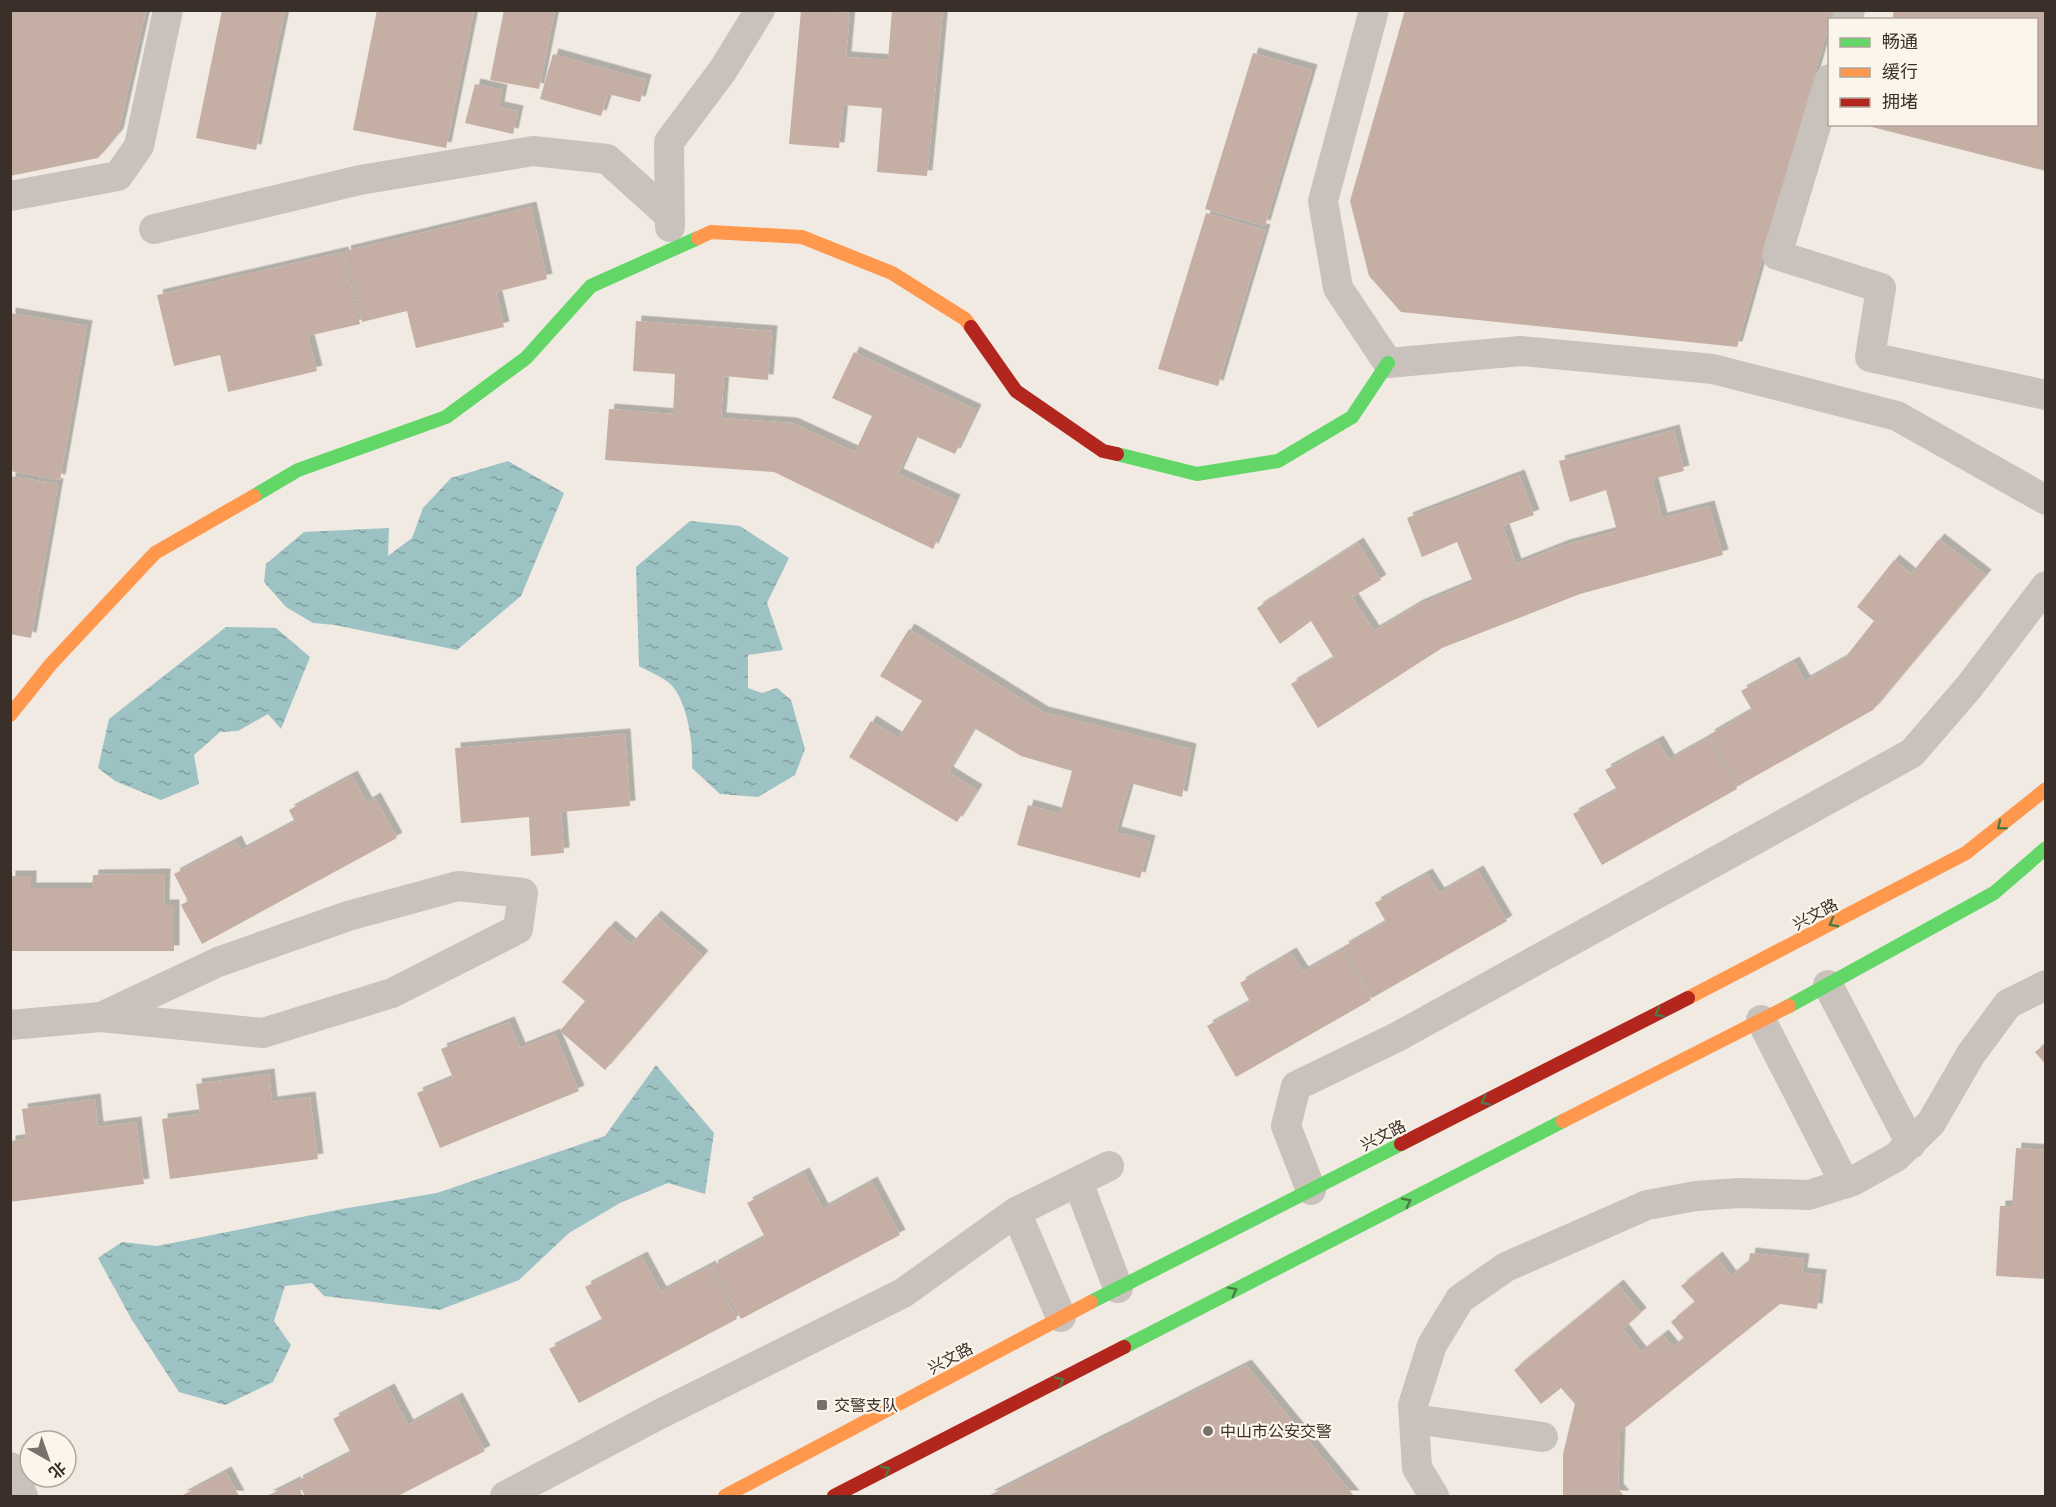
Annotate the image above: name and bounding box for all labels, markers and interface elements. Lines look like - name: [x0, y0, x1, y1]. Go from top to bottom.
- legend: [1828, 18, 2038, 126]
- text: 畅通: [1882, 30, 1918, 53]
- text: 缓行: [1882, 60, 1918, 83]
- text: 拥堵: [1882, 90, 1918, 113]
- one-way arrow: [1997, 819, 2008, 830]
- street label: 兴文路: [1789, 894, 1841, 934]
- one-way arrow: [1828, 916, 1839, 928]
- one-way arrow: [1654, 1005, 1665, 1017]
- one-way arrow: [1481, 1094, 1492, 1105]
- street label: 兴文路: [1357, 1115, 1409, 1155]
- one-way arrow: [1400, 1198, 1411, 1209]
- one-way arrow: [1227, 1287, 1238, 1298]
- street label: 兴文路: [924, 1338, 976, 1378]
- one-way arrow: [1053, 1376, 1064, 1388]
- place label: 交警支队: [834, 1395, 898, 1415]
- marker: 交警支队: [815, 1398, 829, 1412]
- place label: 中山市公安交警: [1220, 1421, 1332, 1441]
- marker: 中山市公安交警: [1201, 1424, 1215, 1438]
- north arrow: [18, 1429, 78, 1489]
- text: 北: [45, 1458, 70, 1483]
- one-way arrow: [880, 1466, 891, 1477]

